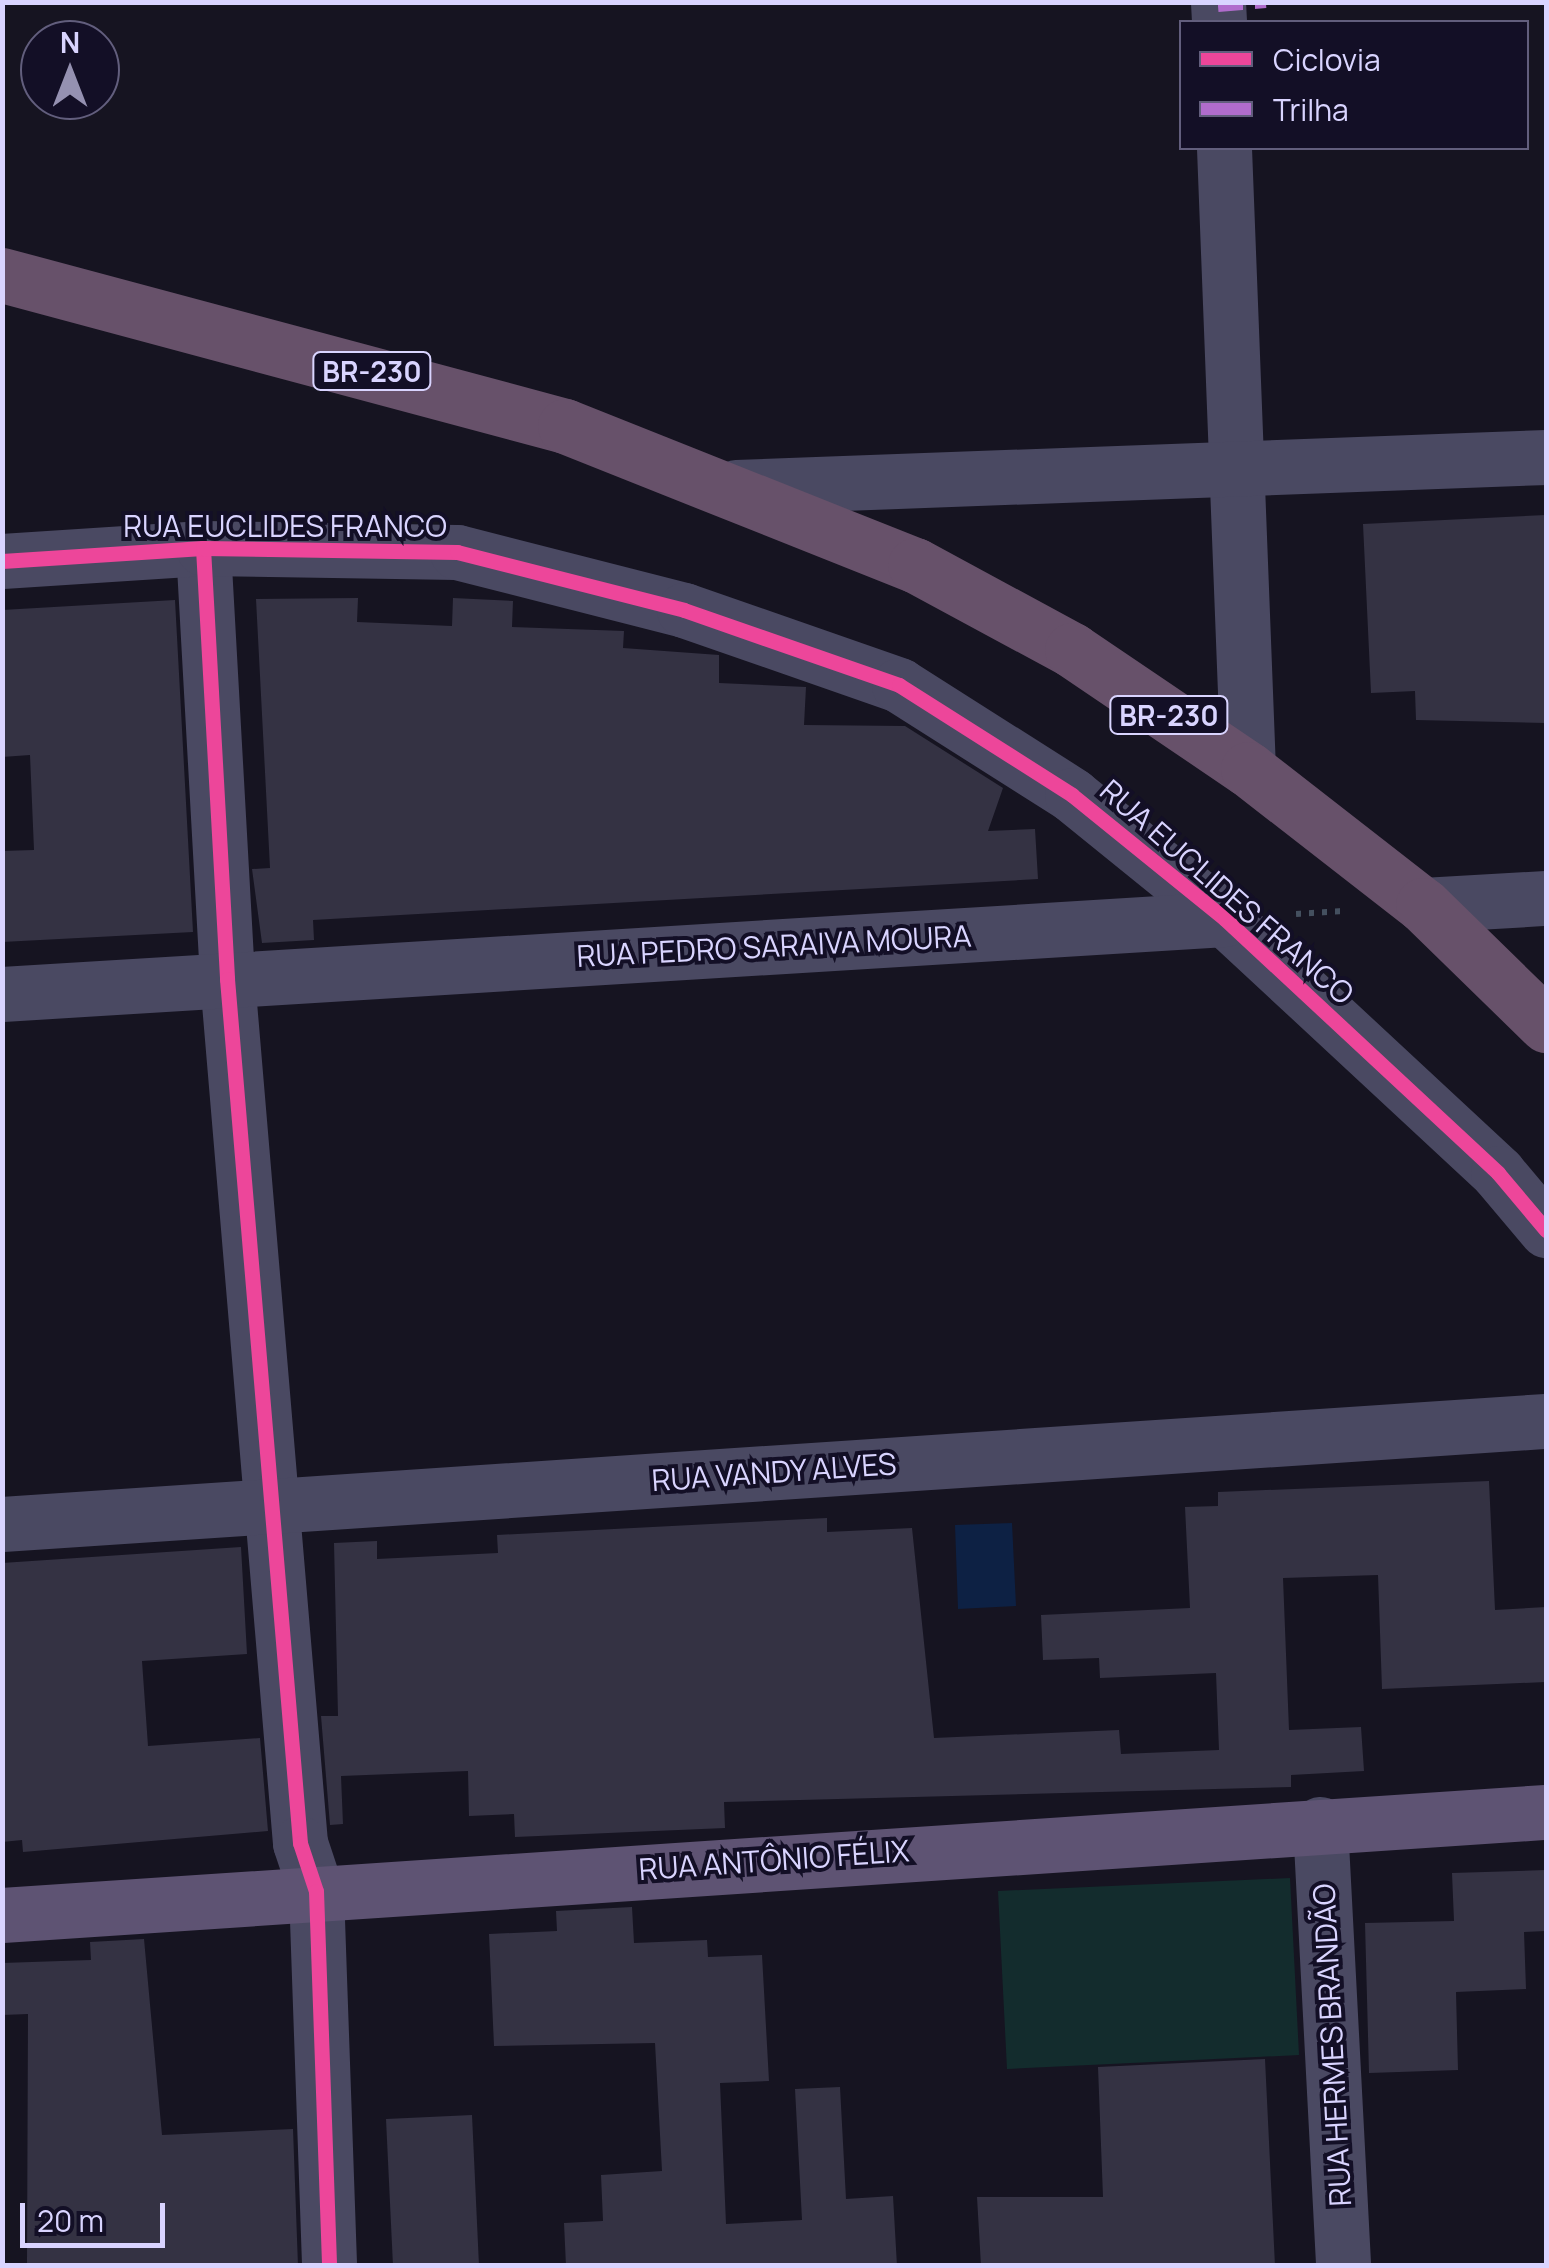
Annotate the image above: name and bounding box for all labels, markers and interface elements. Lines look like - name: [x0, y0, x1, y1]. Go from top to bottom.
- north arrow: [20, 20, 120, 120]
- legend: [1179, 20, 1529, 150]
- text: N: [60, 23, 80, 61]
- text: Ciclovia: [1273, 39, 1381, 80]
- text: Trilha: [1273, 89, 1349, 130]
- road number: BR-230: [312, 348, 432, 394]
- street label: RUA EUCLIDES FRANCO: [123, 508, 447, 544]
- road number: BR-230: [1109, 692, 1229, 738]
- street label: RUA EUCLIDES FRANCO: [1093, 772, 1361, 1012]
- street label: RUA PEDRO SARAIVA MOURA: [576, 918, 972, 974]
- street label: RUA VANDY ALVES: [650, 1445, 898, 1499]
- street label: RUA ANTÔNIO FÉLIX: [637, 1833, 911, 1887]
- street label: RUA HERMES BRANDÃO: [1306, 1883, 1358, 2207]
- scale bar: [25, 2183, 170, 2245]
- text: 20 m: [37, 2200, 104, 2241]

